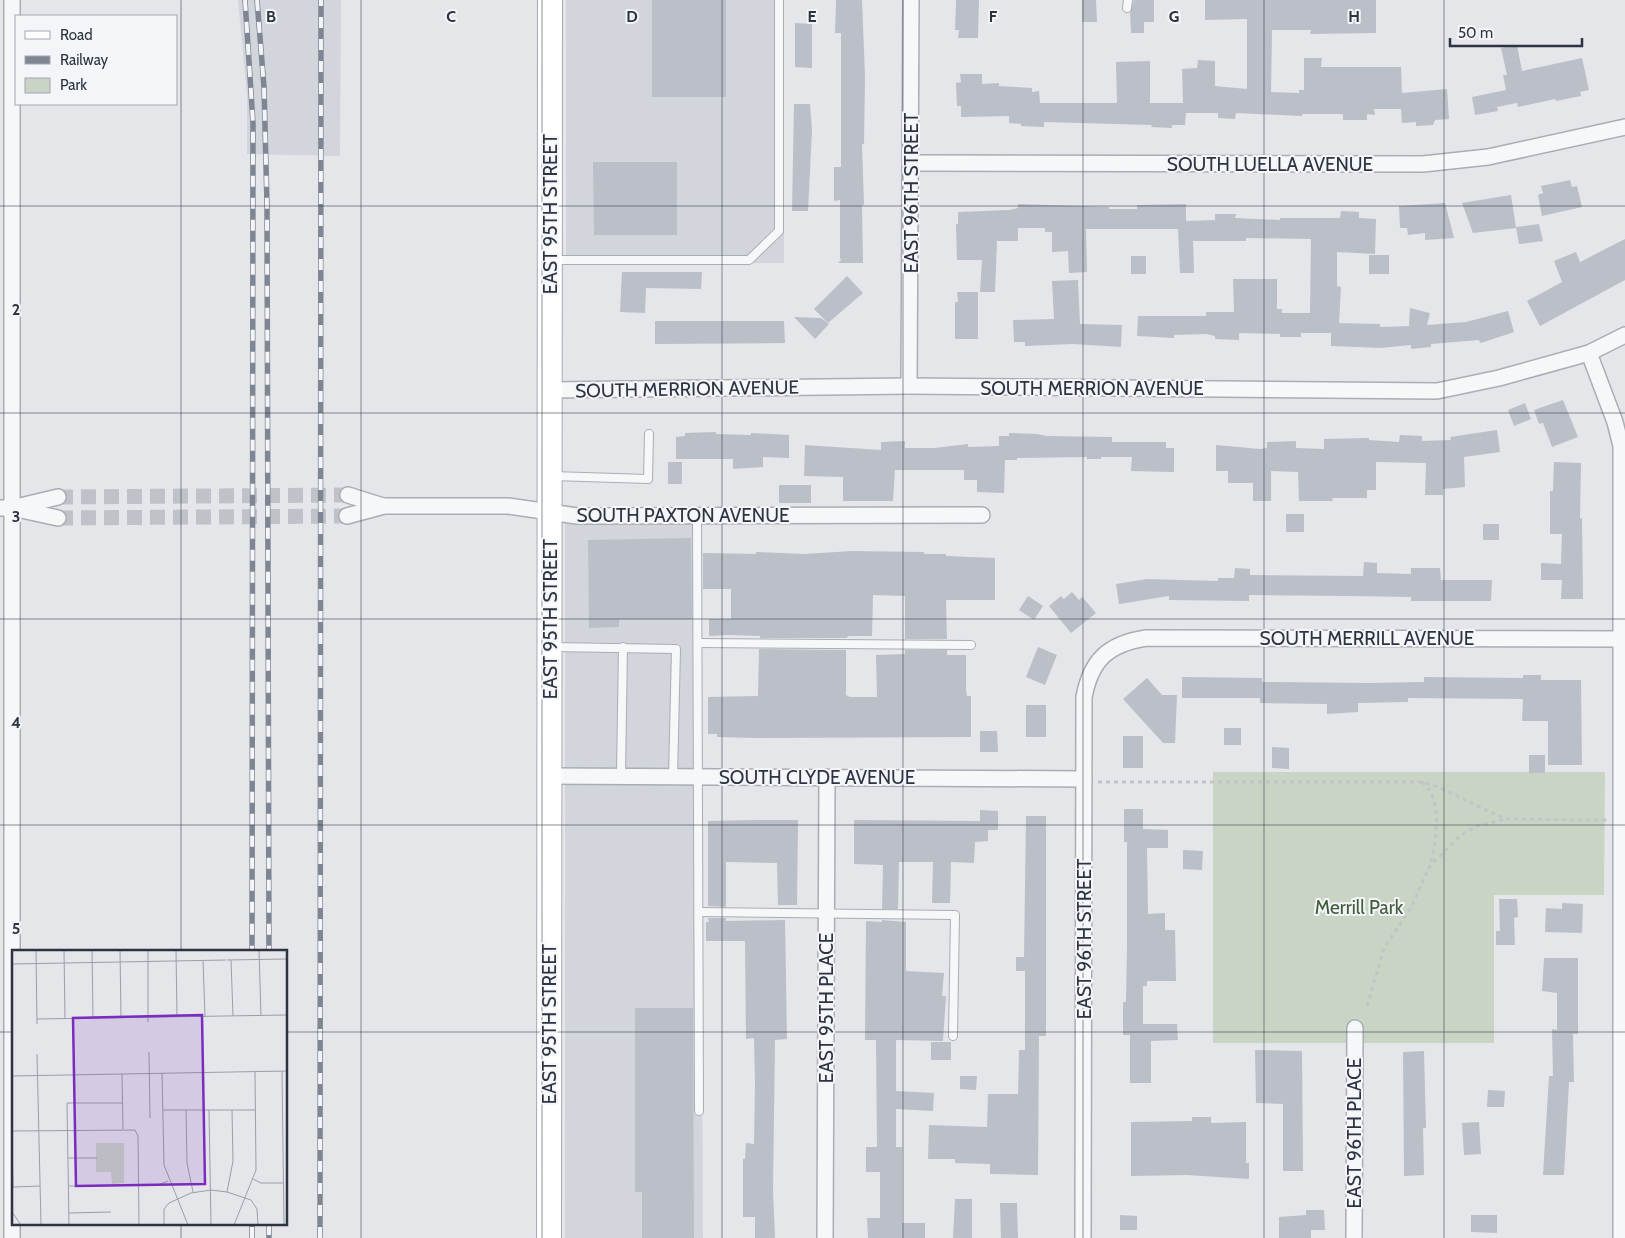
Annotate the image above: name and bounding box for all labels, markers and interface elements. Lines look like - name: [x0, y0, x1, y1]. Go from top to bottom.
- text: B: [266, 7, 276, 26]
- text: C: [446, 7, 456, 26]
- text: D: [626, 7, 638, 26]
- text: E: [807, 7, 817, 26]
- text: F: [989, 7, 998, 26]
- text: G: [1169, 7, 1179, 26]
- text: H: [1348, 7, 1360, 26]
- legend: [15, 15, 178, 105]
- scale bar: [1450, 15, 1582, 47]
- text: 50 m: [1458, 24, 1493, 42]
- text: Road: [60, 26, 93, 44]
- text: Railway: [60, 51, 109, 69]
- text: Park: [60, 76, 87, 94]
- street label: EAST 96TH STREET: [900, 113, 923, 273]
- street label: EAST 95TH STREET: [539, 134, 562, 294]
- street label: SOUTH LUELLA AVENUE: [1167, 153, 1373, 176]
- text: 2: [12, 300, 20, 319]
- street label: SOUTH MERRION AVENUE: [575, 376, 799, 402]
- street label: SOUTH MERRION AVENUE: [980, 377, 1204, 400]
- street label: SOUTH PAXTON AVENUE: [577, 504, 789, 527]
- text: 3: [12, 507, 20, 526]
- street label: EAST 95TH STREET: [539, 539, 562, 699]
- street label: SOUTH MERRILL AVENUE: [1260, 627, 1474, 650]
- text: 4: [11, 713, 21, 732]
- street label: SOUTH CLYDE AVENUE: [719, 766, 915, 789]
- street label: EAST 96TH STREET: [1073, 859, 1096, 1019]
- park label: Merrill Park: [1315, 896, 1404, 919]
- text: 5: [12, 919, 20, 938]
- street label: EAST 95TH PLACE: [815, 933, 838, 1083]
- street label: EAST 95TH STREET: [538, 944, 561, 1104]
- inset map: [12, 950, 288, 1226]
- street label: EAST 96TH PLACE: [1343, 1058, 1366, 1208]

